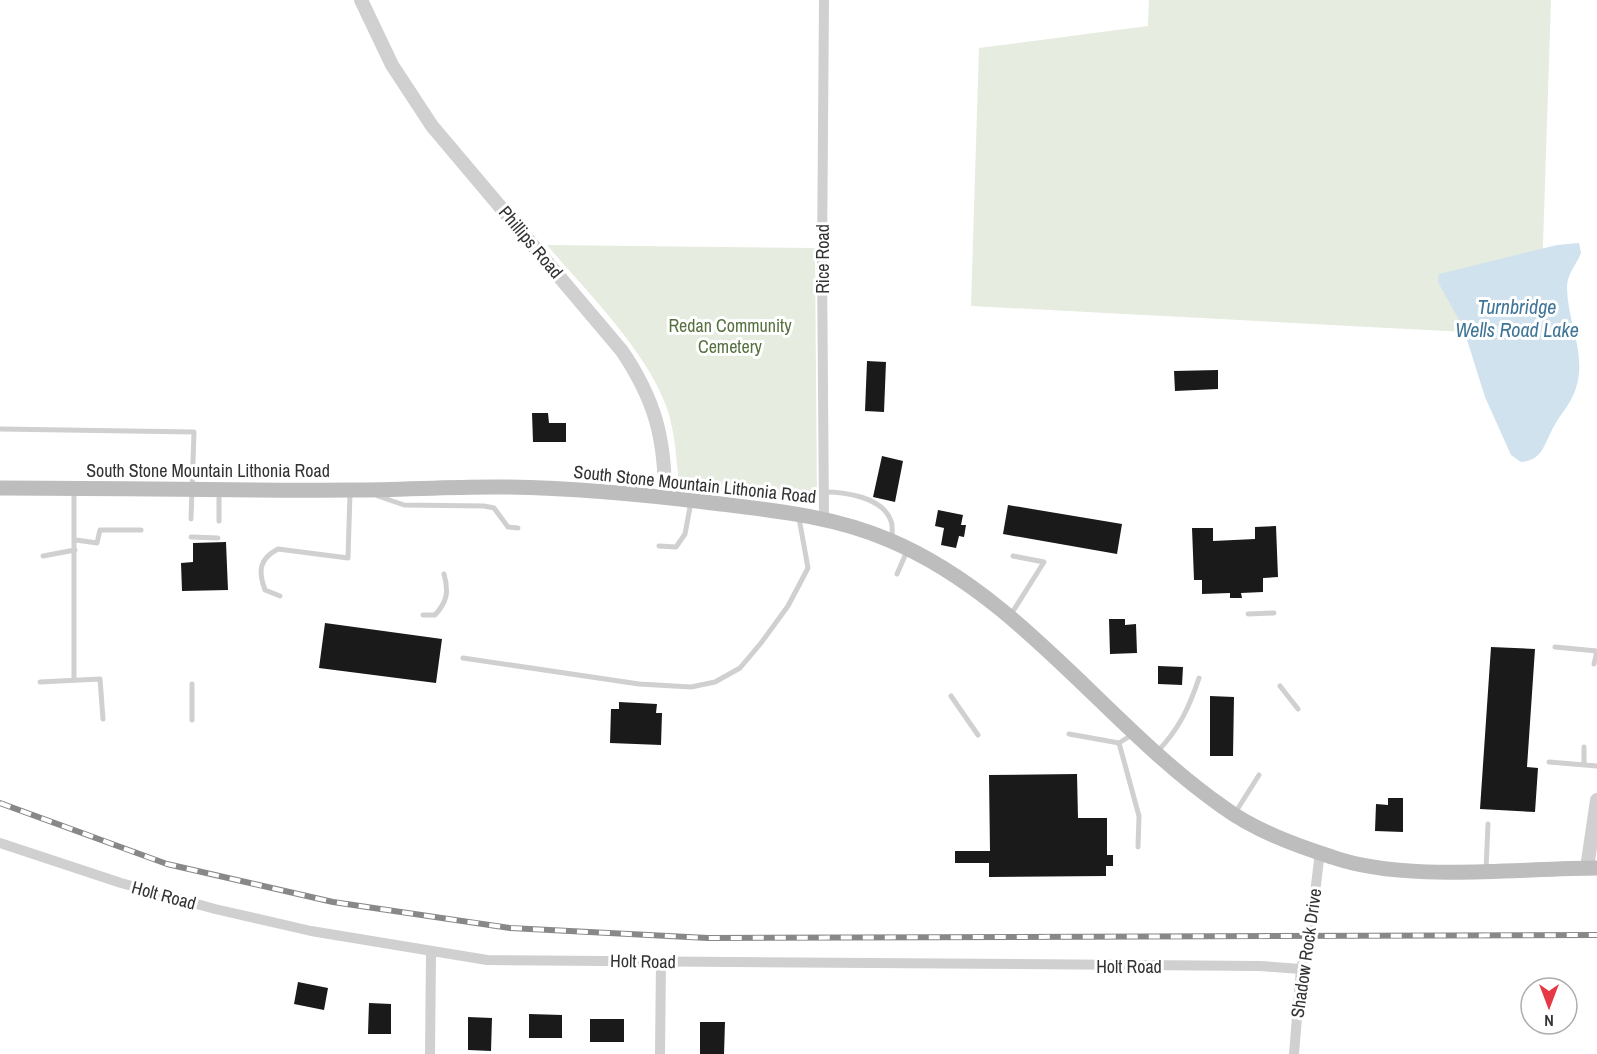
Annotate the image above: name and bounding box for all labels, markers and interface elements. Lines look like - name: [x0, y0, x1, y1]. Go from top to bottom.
- street label: Phillips Road: [493, 200, 569, 284]
- street label: Rice Road: [810, 224, 835, 294]
- water label: Turnbridge Wells Road Lake: [1455, 293, 1579, 343]
- park label: Redan Community Cemetery: [668, 313, 792, 359]
- street label: South Stone Mountain Lithonia Road: [86, 458, 330, 483]
- street label: South Stone Mountain Lithonia Road: [572, 459, 818, 509]
- street label: Holt Road: [129, 874, 199, 916]
- street label: Shadow Rock Drive: [1285, 887, 1327, 1019]
- street label: Holt Road: [610, 948, 676, 974]
- street label: Holt Road: [1096, 954, 1162, 979]
- north arrow: [1519, 976, 1579, 1036]
- text: N: [1544, 1010, 1554, 1032]

